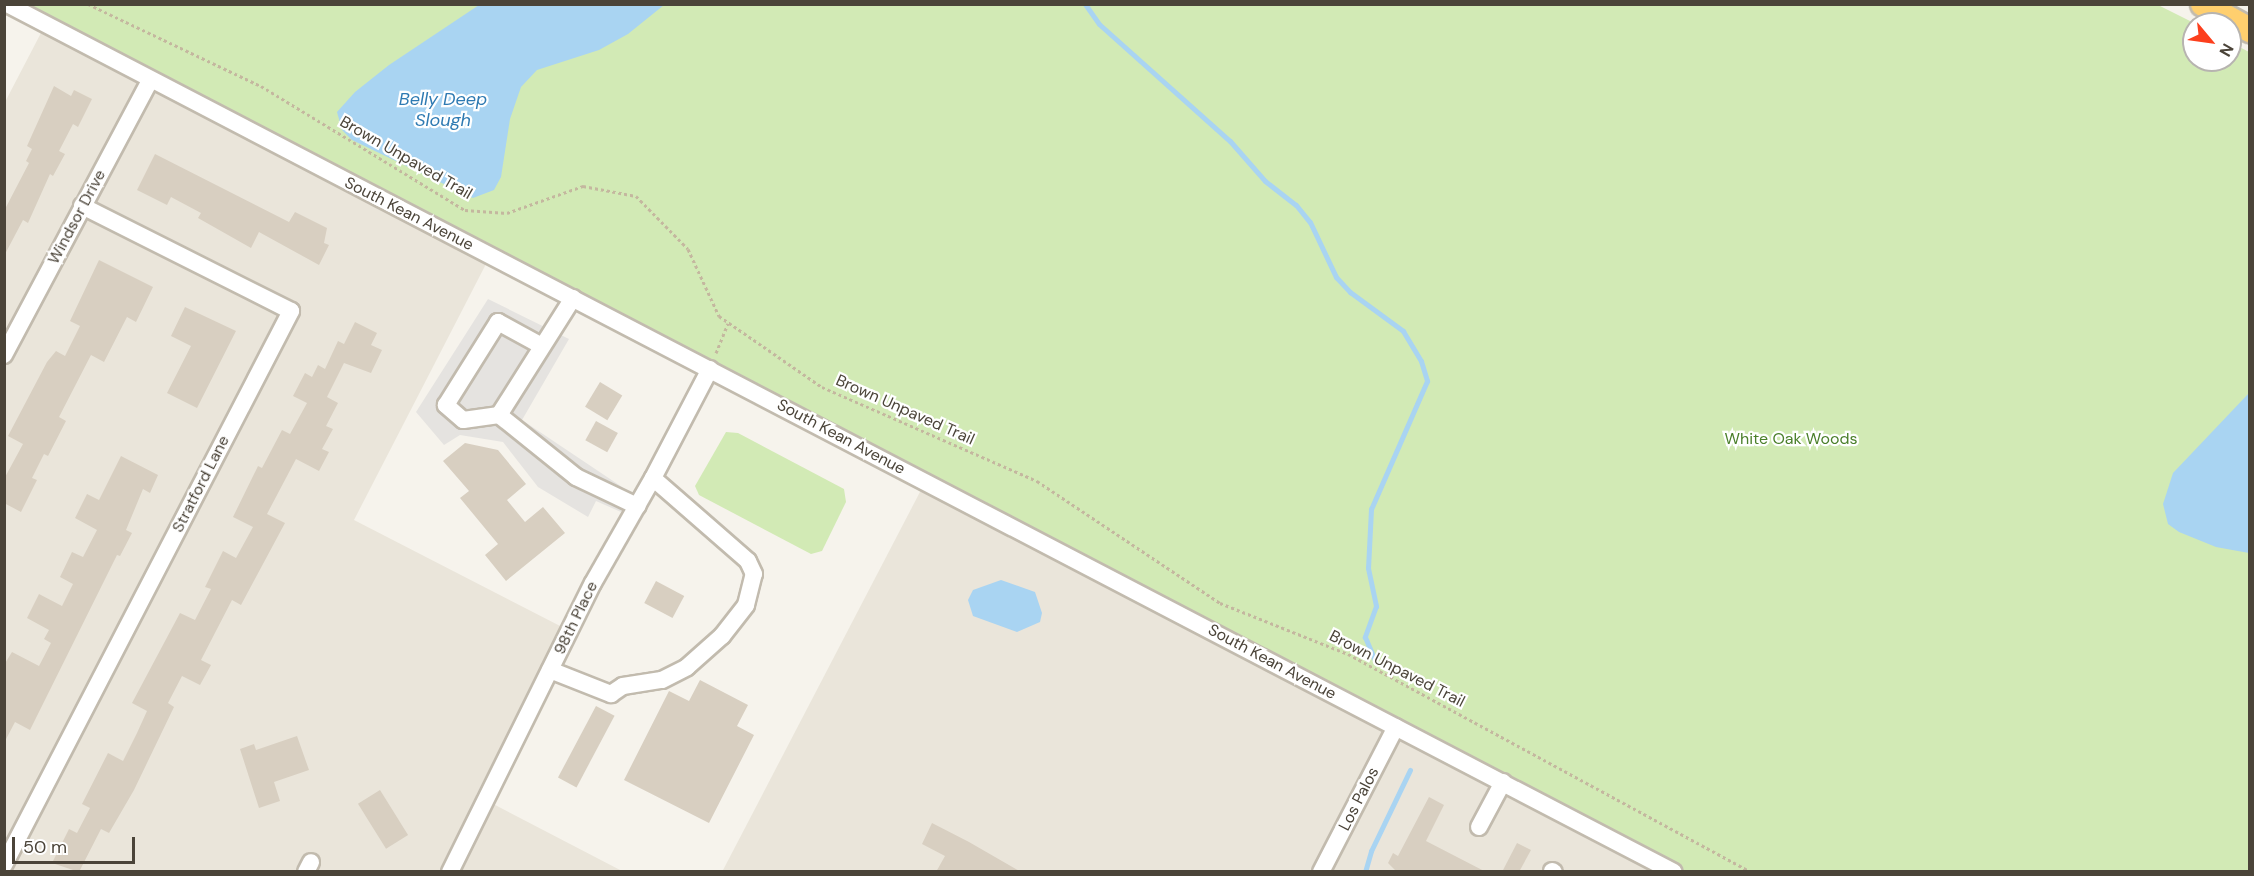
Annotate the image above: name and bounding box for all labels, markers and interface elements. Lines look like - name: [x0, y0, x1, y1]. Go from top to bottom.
- north arrow: [2182, 12, 2242, 72]
- text: N: [2214, 40, 2238, 60]
- water label: Belly Deep Slough: [399, 89, 487, 132]
- street label: Brown Unpaved Trail: [336, 112, 476, 204]
- street label: Windsor Drive: [44, 167, 110, 267]
- street label: South Kean Avenue: [341, 173, 477, 255]
- street label: Brown Unpaved Trail: [833, 371, 977, 449]
- street label: South Kean Avenue: [774, 395, 908, 479]
- park label: White Oak Woods: [1724, 429, 1858, 449]
- street label: Stratford Lane: [168, 432, 234, 536]
- street label: 98th Place: [550, 578, 602, 658]
- street label: South Kean Avenue: [1205, 620, 1339, 704]
- street label: Brown Unpaved Trail: [1326, 626, 1468, 712]
- street label: Los Palos: [1335, 764, 1383, 834]
- scale bar: [15, 825, 138, 863]
- text: 50 m: [23, 835, 67, 859]

